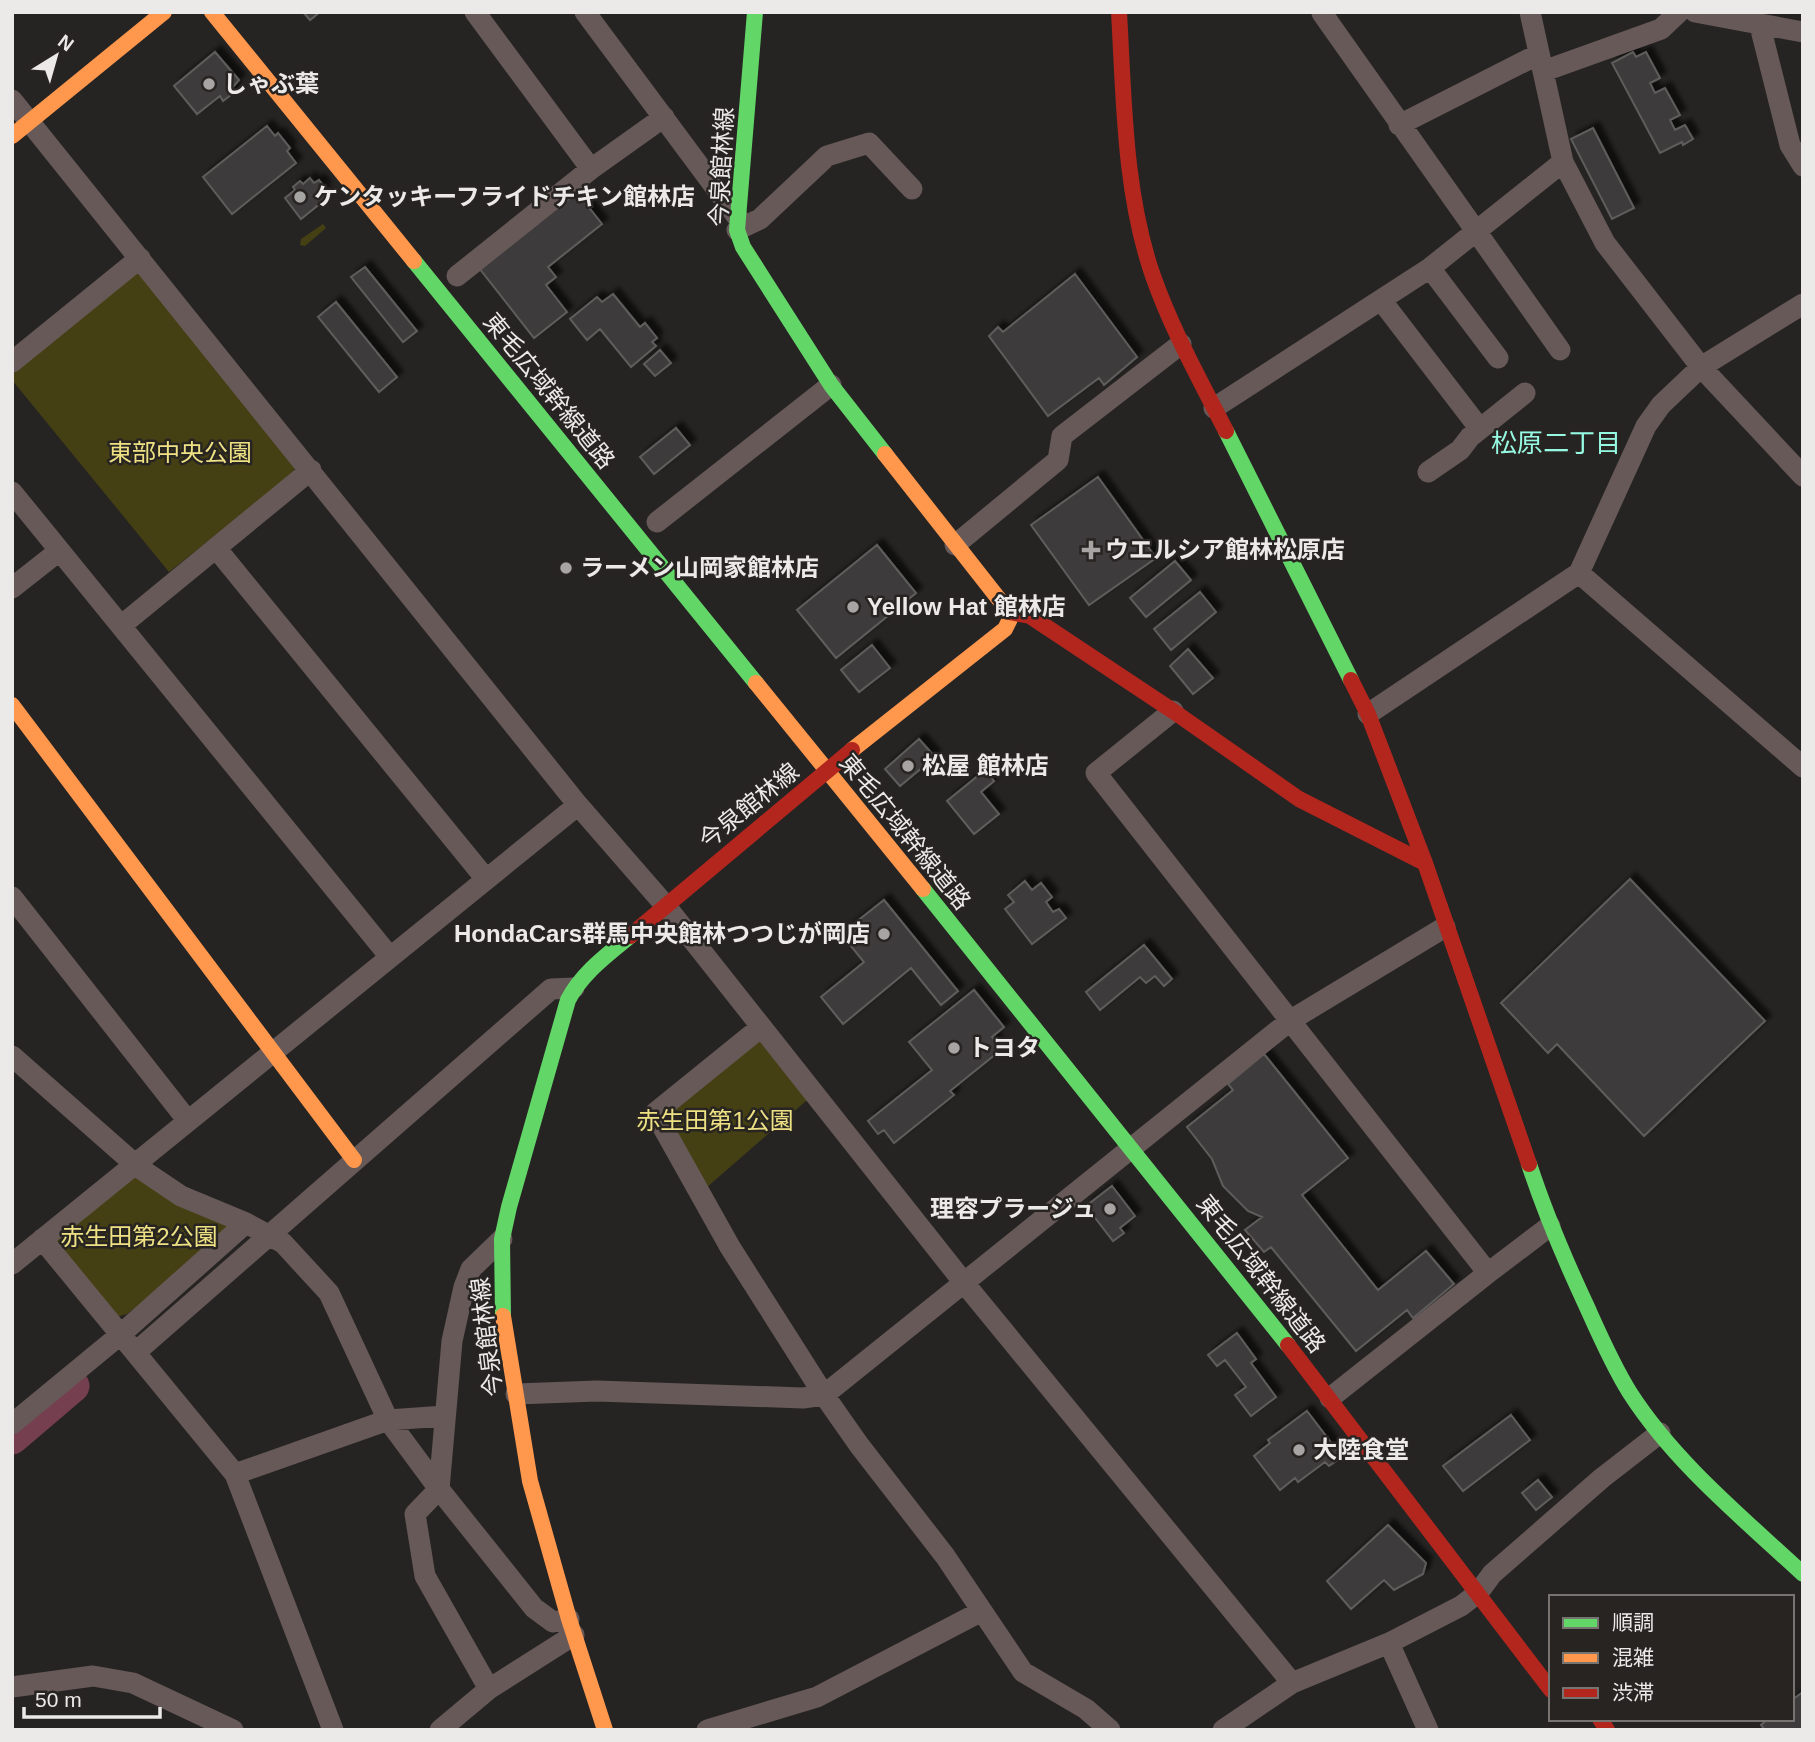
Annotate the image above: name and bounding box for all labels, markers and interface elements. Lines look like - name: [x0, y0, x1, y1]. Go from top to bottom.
- north arrow: [21, 21, 91, 91]
- text: N: [54, 30, 78, 55]
- place label: しゃぶ葉: [223, 70, 319, 97]
- marker: しゃぶ葉: [201, 76, 217, 92]
- street label: 今泉館林線: [705, 106, 738, 228]
- place label: ケンタッキーフライドチキン館林店: [314, 183, 695, 210]
- marker: ケンタッキーフライドチキン館林店: [292, 189, 308, 205]
- street label: 東毛広域幹線道路: [478, 308, 620, 474]
- district label: 松原二丁目: [1491, 428, 1621, 458]
- park label: 東部中央公園: [108, 439, 252, 466]
- place label: ウエルシア館林松原店: [1105, 536, 1345, 563]
- marker: ウエルシア館林松原店: [1083, 542, 1099, 558]
- place label: ラーメン山岡家館林店: [580, 554, 819, 581]
- marker: ラーメン山岡家館林店: [558, 560, 574, 576]
- place label: Yellow Hat 館林店: [867, 593, 1066, 620]
- marker: Yellow Hat 館林店: [845, 599, 861, 615]
- street label: 東毛広域幹線道路: [834, 749, 976, 915]
- place label: 松屋 館林店: [922, 752, 1049, 779]
- street label: 今泉館林線: [694, 757, 804, 854]
- marker: 松屋 館林店: [900, 758, 916, 774]
- place label: HondaCars群馬中央館林つつじが岡店: [454, 920, 870, 947]
- marker: HondaCars群馬中央館林つつじが岡店: [876, 926, 892, 942]
- place label: トヨタ: [968, 1034, 1040, 1061]
- marker: トヨタ: [946, 1040, 962, 1056]
- park label: 赤生田第1公園: [636, 1107, 794, 1134]
- street label: 東毛広域幹線道路: [1192, 1190, 1331, 1358]
- place label: 理容プラージュ: [930, 1195, 1096, 1222]
- marker: 理容プラージュ: [1102, 1201, 1118, 1217]
- park label: 赤生田第2公園: [60, 1223, 218, 1250]
- street label: 今泉館林線: [466, 1276, 507, 1398]
- place label: 大陸食堂: [1313, 1436, 1409, 1463]
- marker: 大陸食堂: [1291, 1442, 1307, 1458]
- legend: [1549, 1595, 1794, 1721]
- text: 順調: [1612, 1611, 1654, 1634]
- text: 混雑: [1612, 1646, 1654, 1669]
- scale bar: [24, 1676, 161, 1720]
- text: 渋滞: [1612, 1681, 1654, 1704]
- text: 50 m: [35, 1688, 82, 1711]

